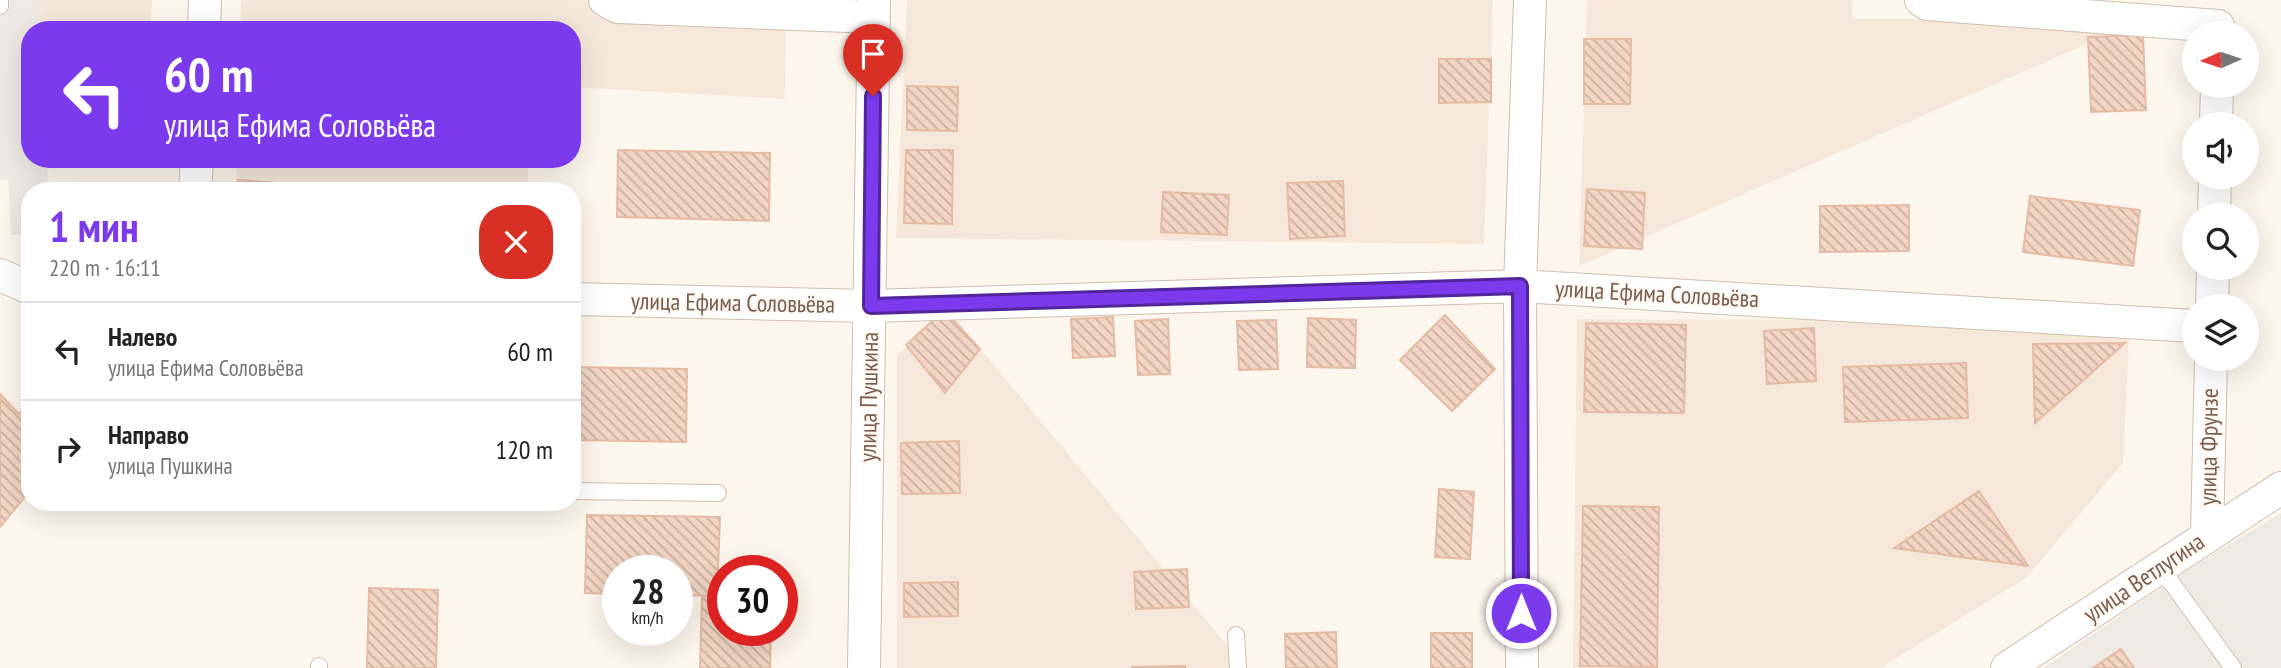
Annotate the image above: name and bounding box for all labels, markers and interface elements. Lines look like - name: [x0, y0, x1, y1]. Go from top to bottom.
- north arrow: [2182, 21, 2259, 98]
- map controls: [2182, 21, 2259, 371]
- pin: [843, 24, 903, 96]
- icon: arrive: [854, 35, 892, 73]
- text: 60 m: [164, 42, 253, 106]
- icon: left: [49, 49, 140, 140]
- text: улица Ефима Соловьёва: [164, 104, 436, 146]
- button: sound: [2182, 112, 2259, 189]
- text: 1 мин: [49, 199, 139, 254]
- button: search: [2182, 203, 2259, 280]
- button: close: [479, 205, 553, 279]
- text: 220 m · 16:11: [49, 253, 161, 282]
- street label: улица Ефима Соловьёва: [1554, 273, 1760, 314]
- street label: улица Ефима Соловьёва: [631, 285, 835, 320]
- button: layers: [2182, 294, 2259, 371]
- text: Налево: [108, 320, 177, 353]
- icon: left: [49, 332, 87, 370]
- street label: улица Пушкина: [852, 332, 885, 462]
- text: 60 m: [507, 335, 553, 368]
- text: улица Ефима Соловьёва: [108, 353, 304, 382]
- street label: улица Фрунзе: [2192, 388, 2225, 506]
- text: Направо: [108, 418, 189, 451]
- icon: right: [49, 430, 87, 468]
- text: 120 m: [495, 433, 553, 466]
- text: улица Пушкина: [108, 451, 233, 480]
- street label: улица Ветлугина: [2077, 526, 2210, 629]
- speed limit sign: 30: [707, 555, 798, 646]
- text: 28: [631, 568, 664, 614]
- position arrow: [1484, 576, 1558, 650]
- text: km/h: [632, 606, 663, 629]

